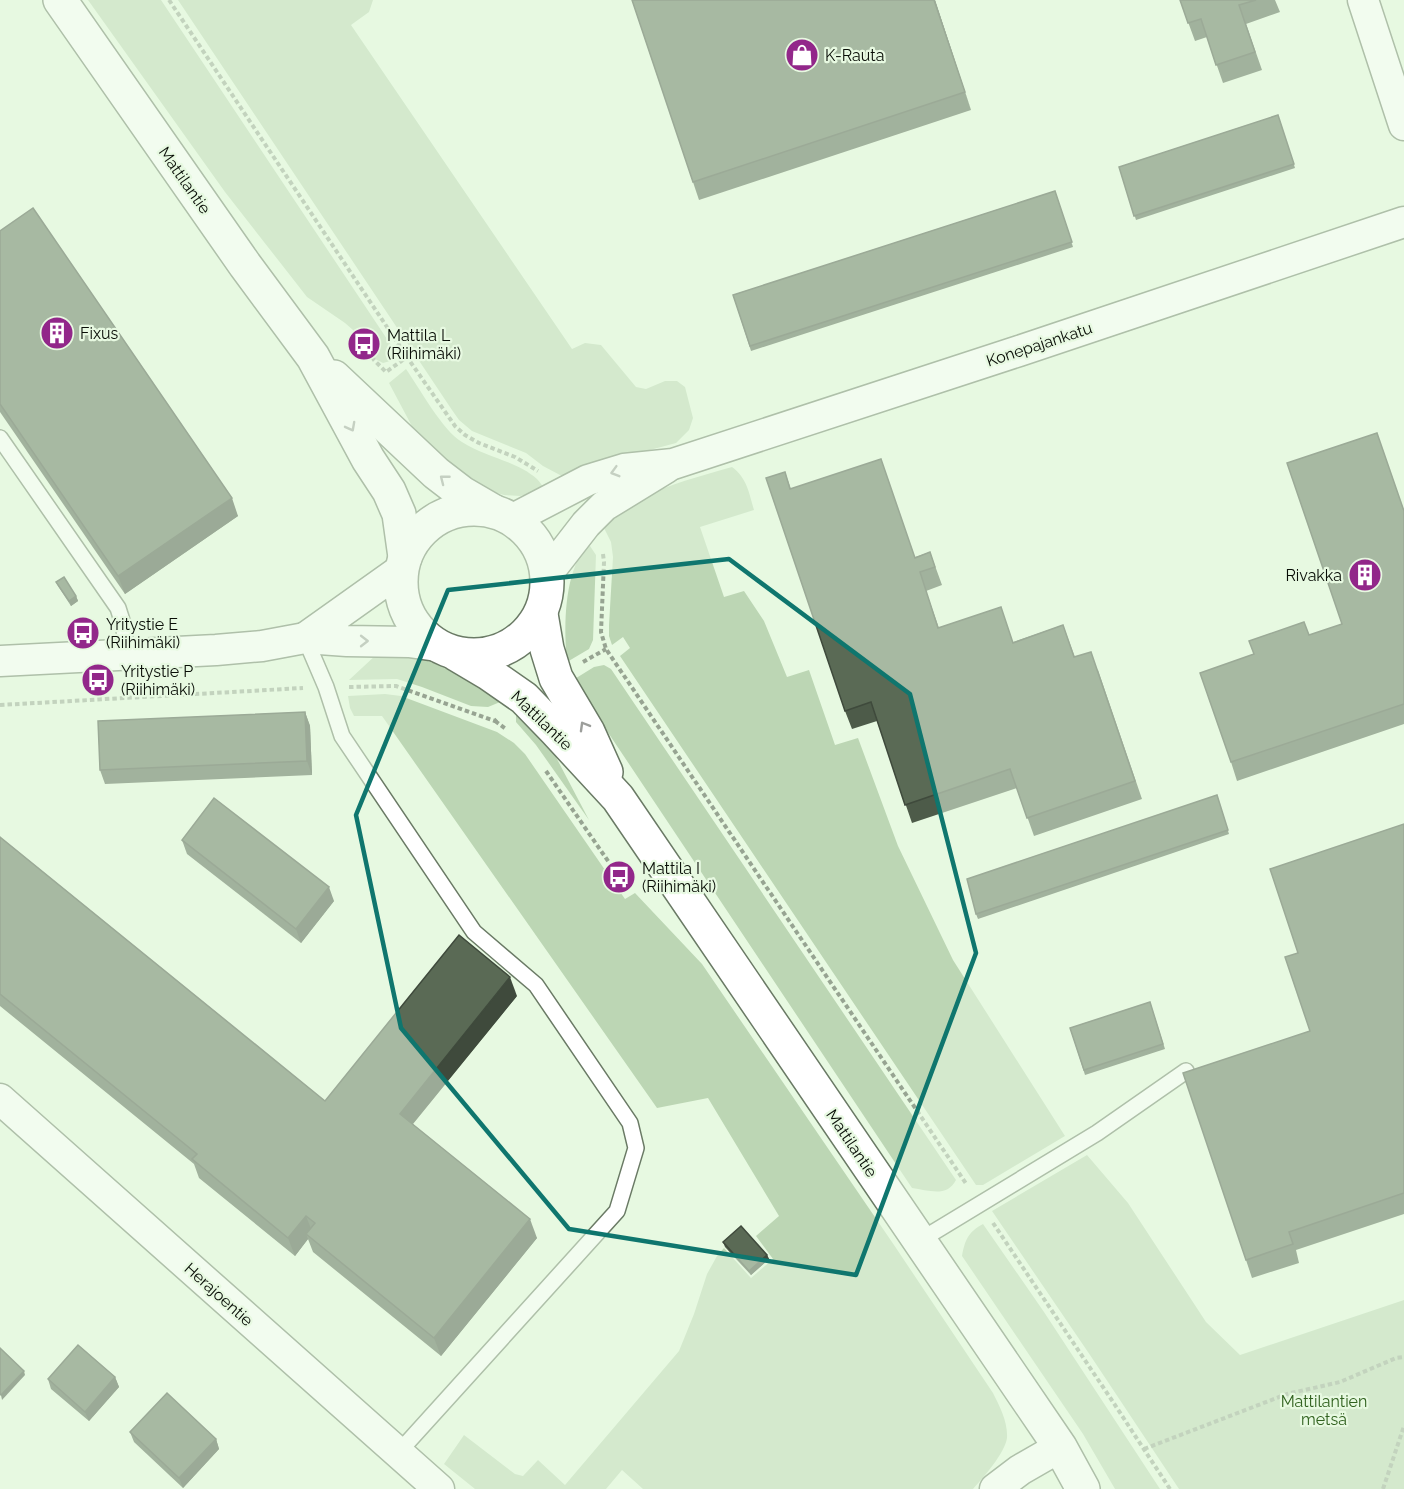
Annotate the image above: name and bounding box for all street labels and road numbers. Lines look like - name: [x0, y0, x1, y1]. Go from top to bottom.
- street label: Mattilantie: [155, 143, 215, 217]
- street label: Konepajankatu: [984, 318, 1095, 371]
- street label: Mattilantie: [507, 687, 576, 754]
- street label: Mattilantie: [822, 1106, 881, 1181]
- street label: Herajoentie: [181, 1259, 257, 1330]

